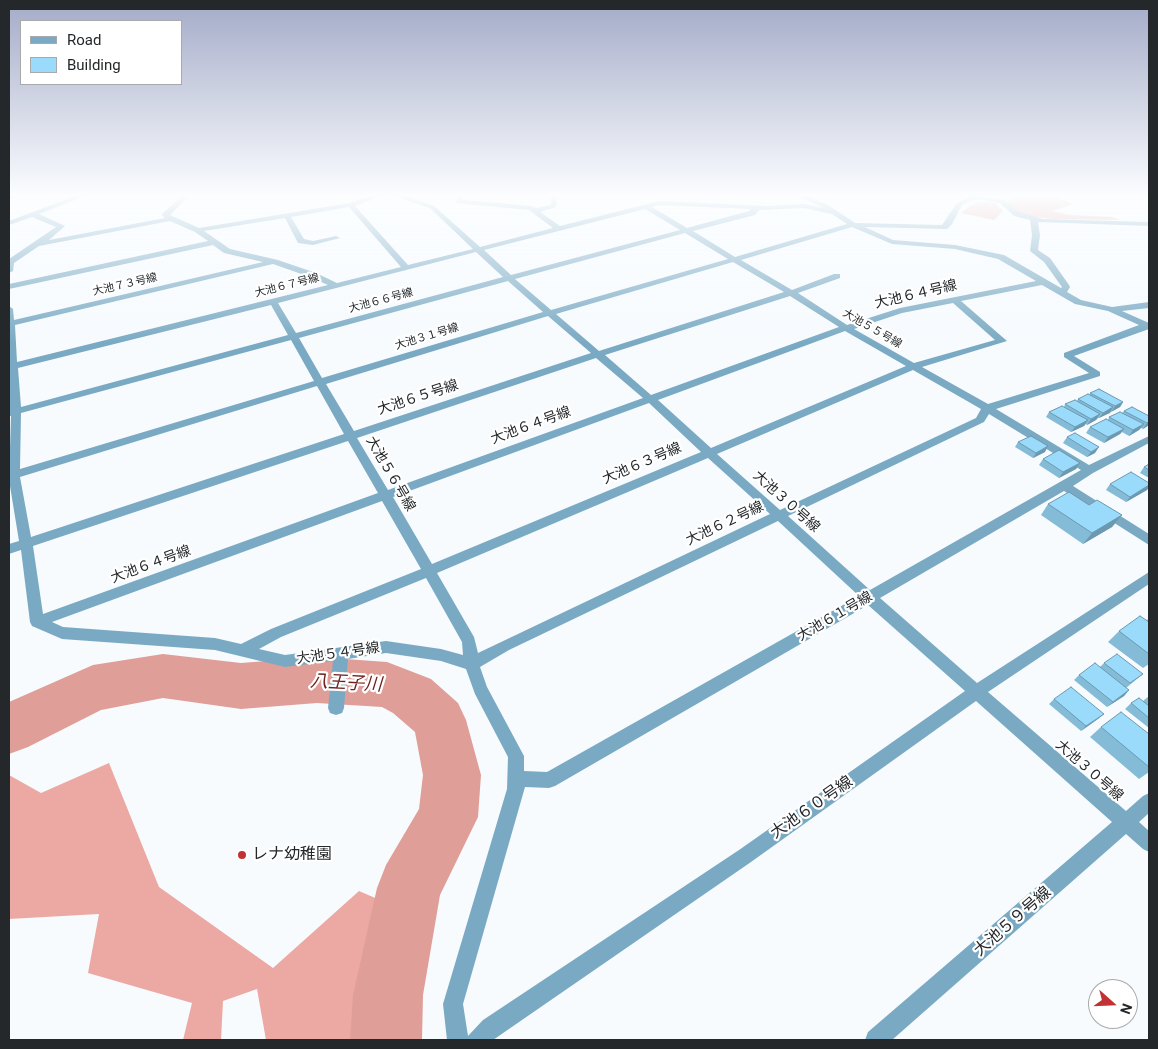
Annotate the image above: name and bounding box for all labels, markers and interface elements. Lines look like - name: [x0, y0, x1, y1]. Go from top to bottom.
- legend: [20, 20, 182, 85]
- text: Road: [67, 31, 101, 49]
- text: Building: [67, 56, 121, 74]
- street label: 大池７３号線: [91, 271, 159, 299]
- street label: 大池６７号線: [253, 272, 321, 300]
- street label: 大池６４号線: [873, 277, 959, 313]
- street label: 大池６６号線: [347, 286, 415, 316]
- street label: 大池５５号線: [840, 307, 904, 351]
- street label: 大池３１号線: [394, 321, 460, 353]
- street label: 大池６５号線: [375, 377, 461, 419]
- street label: 大池６４号線: [489, 404, 573, 448]
- street label: 大池５６号線: [362, 433, 418, 515]
- street label: 大池６３号線: [600, 440, 684, 488]
- street label: 大池３０号線: [749, 468, 823, 536]
- street label: 大池６２号線: [683, 499, 767, 549]
- street label: 大池６４号線: [109, 543, 193, 587]
- street label: 大池６１号線: [794, 589, 876, 645]
- street label: 大池５４号線: [295, 640, 381, 668]
- water label: 八王子川: [309, 671, 383, 697]
- street label: 大池３０号線: [1052, 737, 1126, 805]
- street label: 大池６０号線: [767, 773, 857, 843]
- place label: レナ幼稚園: [252, 845, 332, 865]
- marker: レナ幼稚園: [236, 849, 248, 861]
- street label: 大池５９号線: [970, 883, 1056, 961]
- north arrow: [1088, 979, 1138, 1029]
- text: N: [1117, 1001, 1135, 1016]

